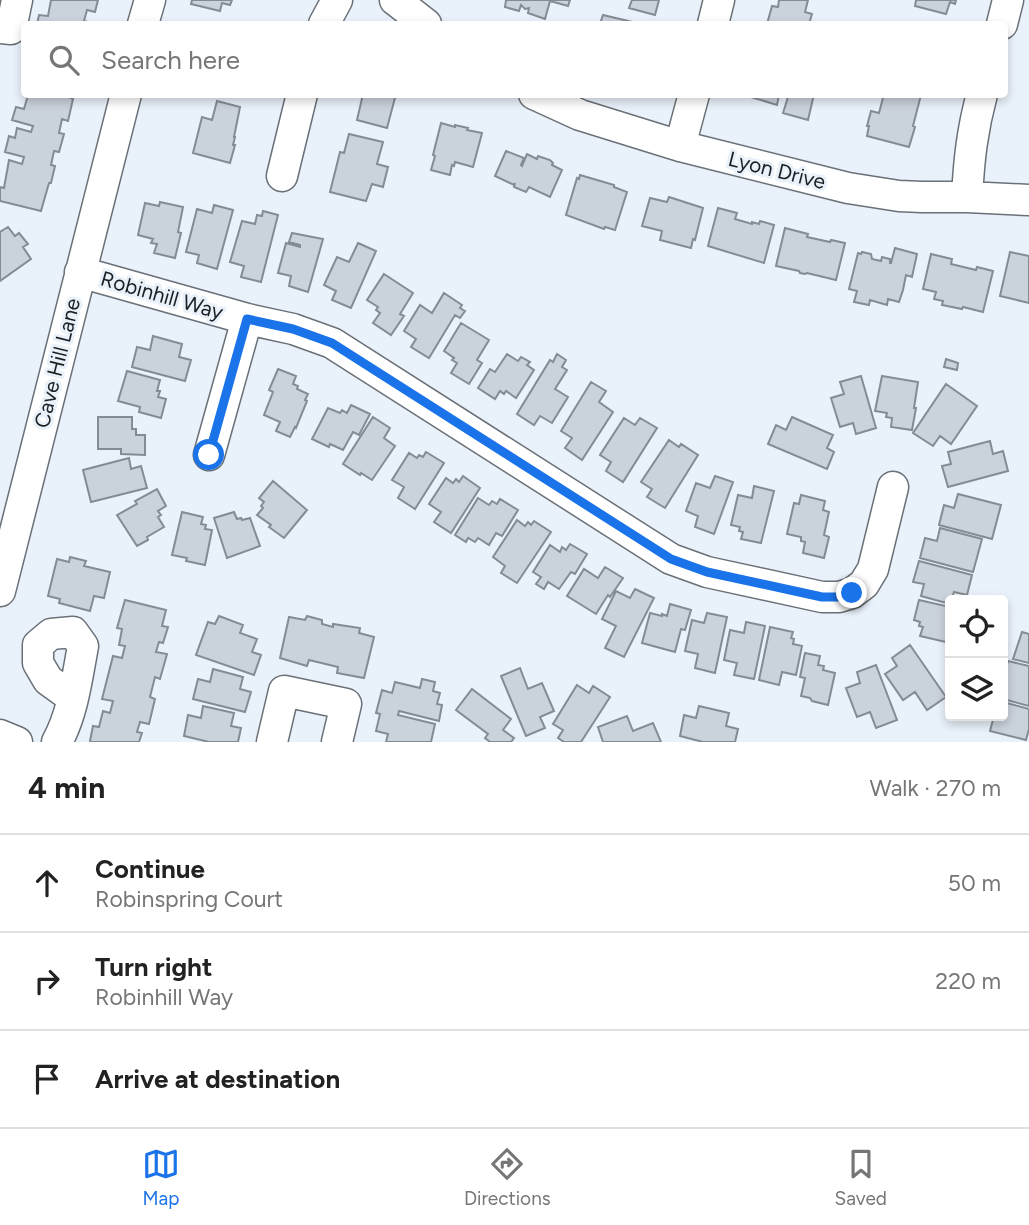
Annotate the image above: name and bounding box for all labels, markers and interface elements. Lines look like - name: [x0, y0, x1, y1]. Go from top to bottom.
- search box: [21, 21, 1008, 98]
- icon: search: [45, 41, 83, 79]
- text: Search here: [101, 44, 240, 76]
- street label: Lyon Drive: [726, 146, 828, 194]
- street label: Robinhill Way: [98, 266, 226, 324]
- street label: Cave Hill Lane: [29, 295, 85, 431]
- route start: [193, 439, 224, 470]
- route end: [836, 577, 867, 608]
- map controls: [945, 595, 1008, 721]
- button: locate: [945, 595, 1008, 658]
- button: layers: [945, 658, 1008, 721]
- text: 4 min: [28, 769, 105, 806]
- text: Walk · 270 m: [870, 774, 1001, 802]
- text: Continue: [95, 853, 205, 885]
- icon: ahead: [28, 864, 66, 902]
- text: 50 m: [948, 869, 1001, 897]
- text: Robinspring Court: [95, 885, 283, 913]
- text: Turn right: [95, 951, 212, 983]
- icon: right: [28, 962, 66, 1000]
- text: 220 m: [935, 967, 1001, 995]
- text: Robinhill Way: [95, 983, 233, 1011]
- icon: arrive: [28, 1060, 66, 1098]
- text: Arrive at destination: [95, 1063, 340, 1095]
- tab: Map: [142, 1145, 180, 1210]
- tab: Directions: [464, 1145, 551, 1210]
- tab: Saved: [835, 1145, 887, 1210]

